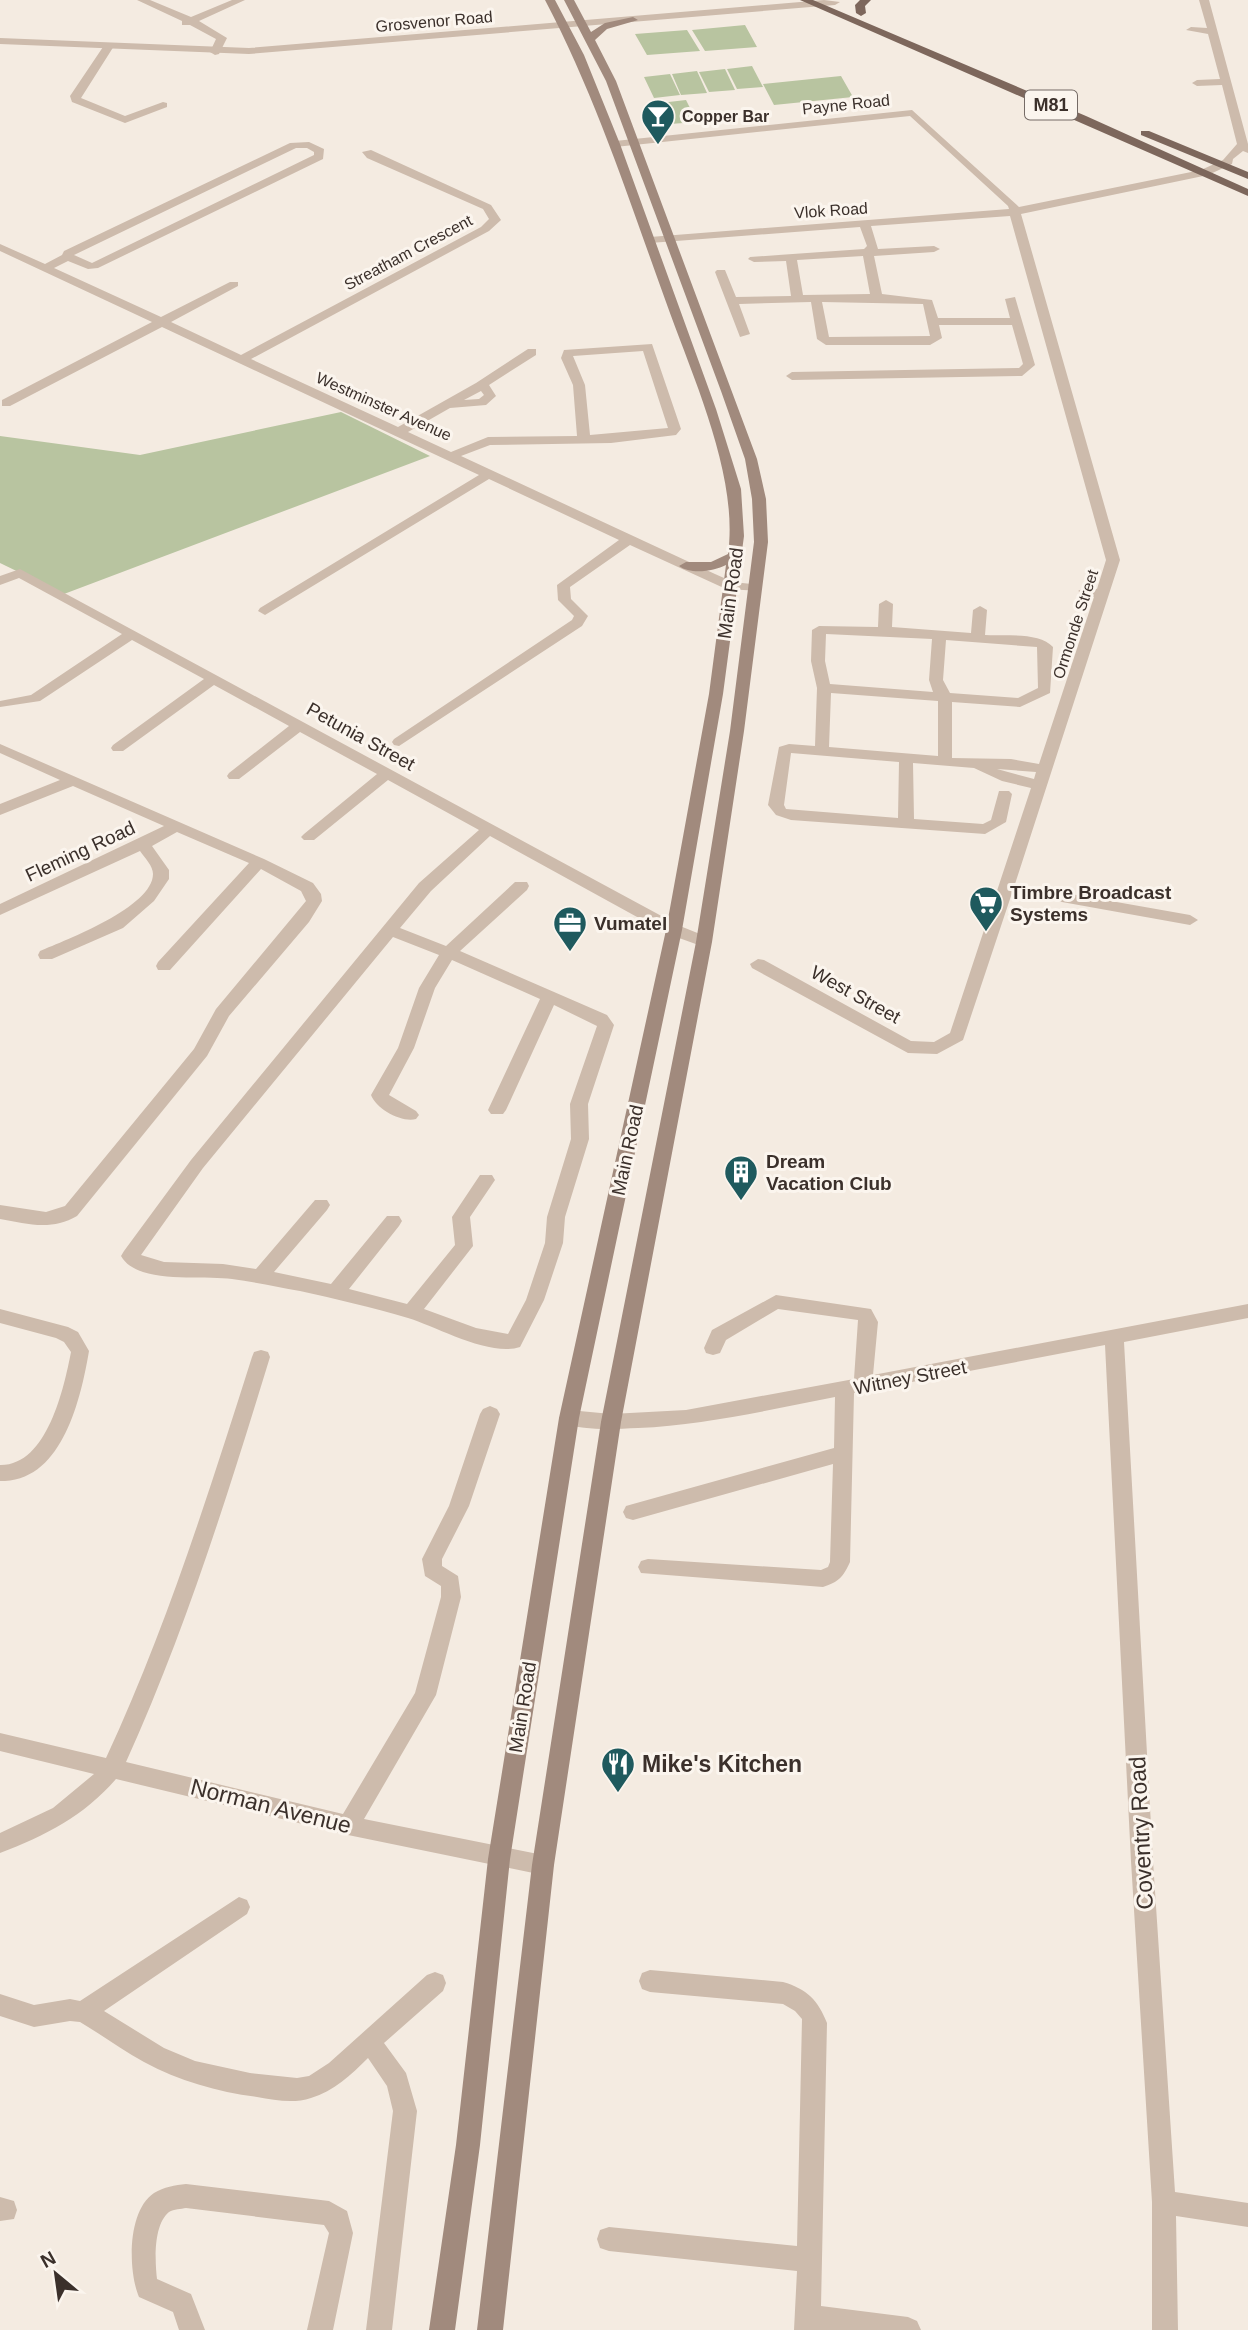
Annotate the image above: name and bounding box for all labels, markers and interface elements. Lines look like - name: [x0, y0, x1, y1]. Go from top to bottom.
- street label: Grosvenor Road: [375, 8, 493, 35]
- road number: M81: [1025, 90, 1077, 120]
- street label: Payne Road: [801, 91, 891, 118]
- bar icon: Copper Bar: [639, 97, 677, 146]
- place label: Copper Bar: [682, 108, 769, 125]
- street label: Vlok Road: [794, 199, 868, 222]
- street label: Streatham Crescent: [341, 211, 476, 293]
- street label: Westminster Avenue: [314, 369, 454, 444]
- street label: Main Road: [714, 546, 747, 640]
- street label: Ormonde Street: [1050, 567, 1101, 681]
- street label: Petunia Street: [303, 698, 419, 775]
- street label: Fleming Road: [22, 817, 138, 886]
- place label: Timbre Broadcast Systems: [1010, 882, 1172, 925]
- supermarket icon: Timbre Broadcast Systems: [967, 884, 1005, 933]
- office icon: Vumatel: [551, 904, 589, 953]
- place label: Vumatel: [594, 913, 667, 934]
- street label: West Street: [807, 961, 905, 1028]
- street label: Main Road: [608, 1103, 647, 1197]
- place label: Dream Vacation Club: [766, 1151, 892, 1194]
- building icon: Dream Vacation Club: [722, 1153, 760, 1202]
- street label: Witney Street: [852, 1356, 969, 1399]
- street label: Main Road: [505, 1660, 540, 1754]
- restaurant icon: Mike's Kitchen: [599, 1745, 637, 1794]
- place label: Mike's Kitchen: [642, 1751, 802, 1777]
- street label: Coventry Road: [1124, 1756, 1158, 1910]
- street label: Norman Avenue: [188, 1773, 354, 1839]
- north arrow: [21, 2239, 91, 2309]
- text: N: [37, 2247, 59, 2272]

